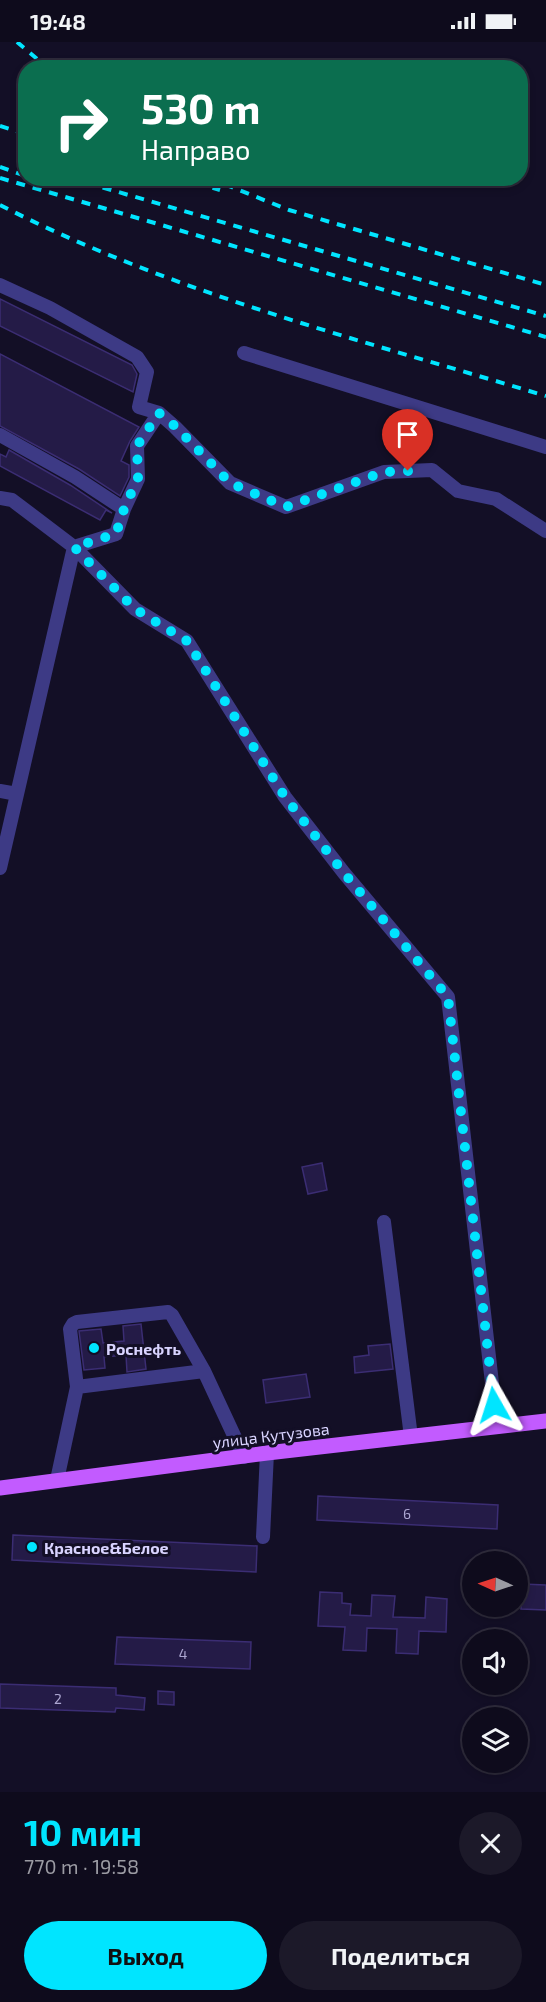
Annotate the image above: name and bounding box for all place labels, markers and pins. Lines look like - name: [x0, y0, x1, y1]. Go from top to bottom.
- pin: [382, 409, 433, 471]
- place label: Роснефть: [106, 1339, 181, 1358]
- marker: Роснефть: [87, 1341, 101, 1355]
- place label: Красное&Белое: [44, 1538, 169, 1557]
- marker: Красное&Белое: [25, 1540, 39, 1554]

